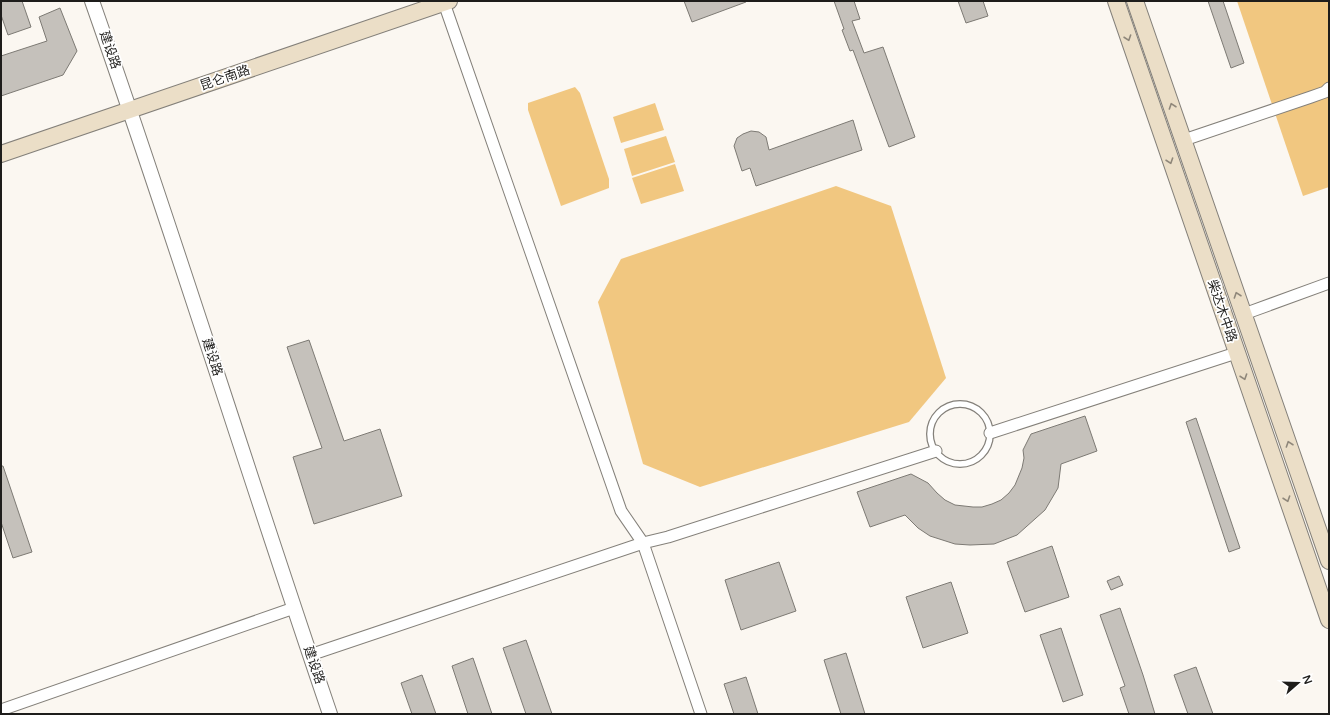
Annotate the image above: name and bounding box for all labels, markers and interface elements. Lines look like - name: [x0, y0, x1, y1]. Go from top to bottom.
- street label: 建设路: [96, 29, 124, 71]
- one-way arrow: [1124, 34, 1132, 41]
- street label: 昆仑南路: [198, 62, 252, 94]
- one-way arrow: [1168, 103, 1176, 110]
- one-way arrow: [1166, 157, 1174, 164]
- street label: 柴达木中路: [1204, 278, 1240, 344]
- one-way arrow: [1233, 292, 1242, 299]
- street label: 建设路: [198, 336, 226, 378]
- one-way arrow: [1240, 373, 1248, 380]
- one-way arrow: [1285, 441, 1293, 448]
- one-way arrow: [1282, 496, 1291, 503]
- street label: 建设路: [300, 644, 328, 686]
- north arrow: [1278, 663, 1318, 703]
- text: N: [1299, 673, 1315, 686]

